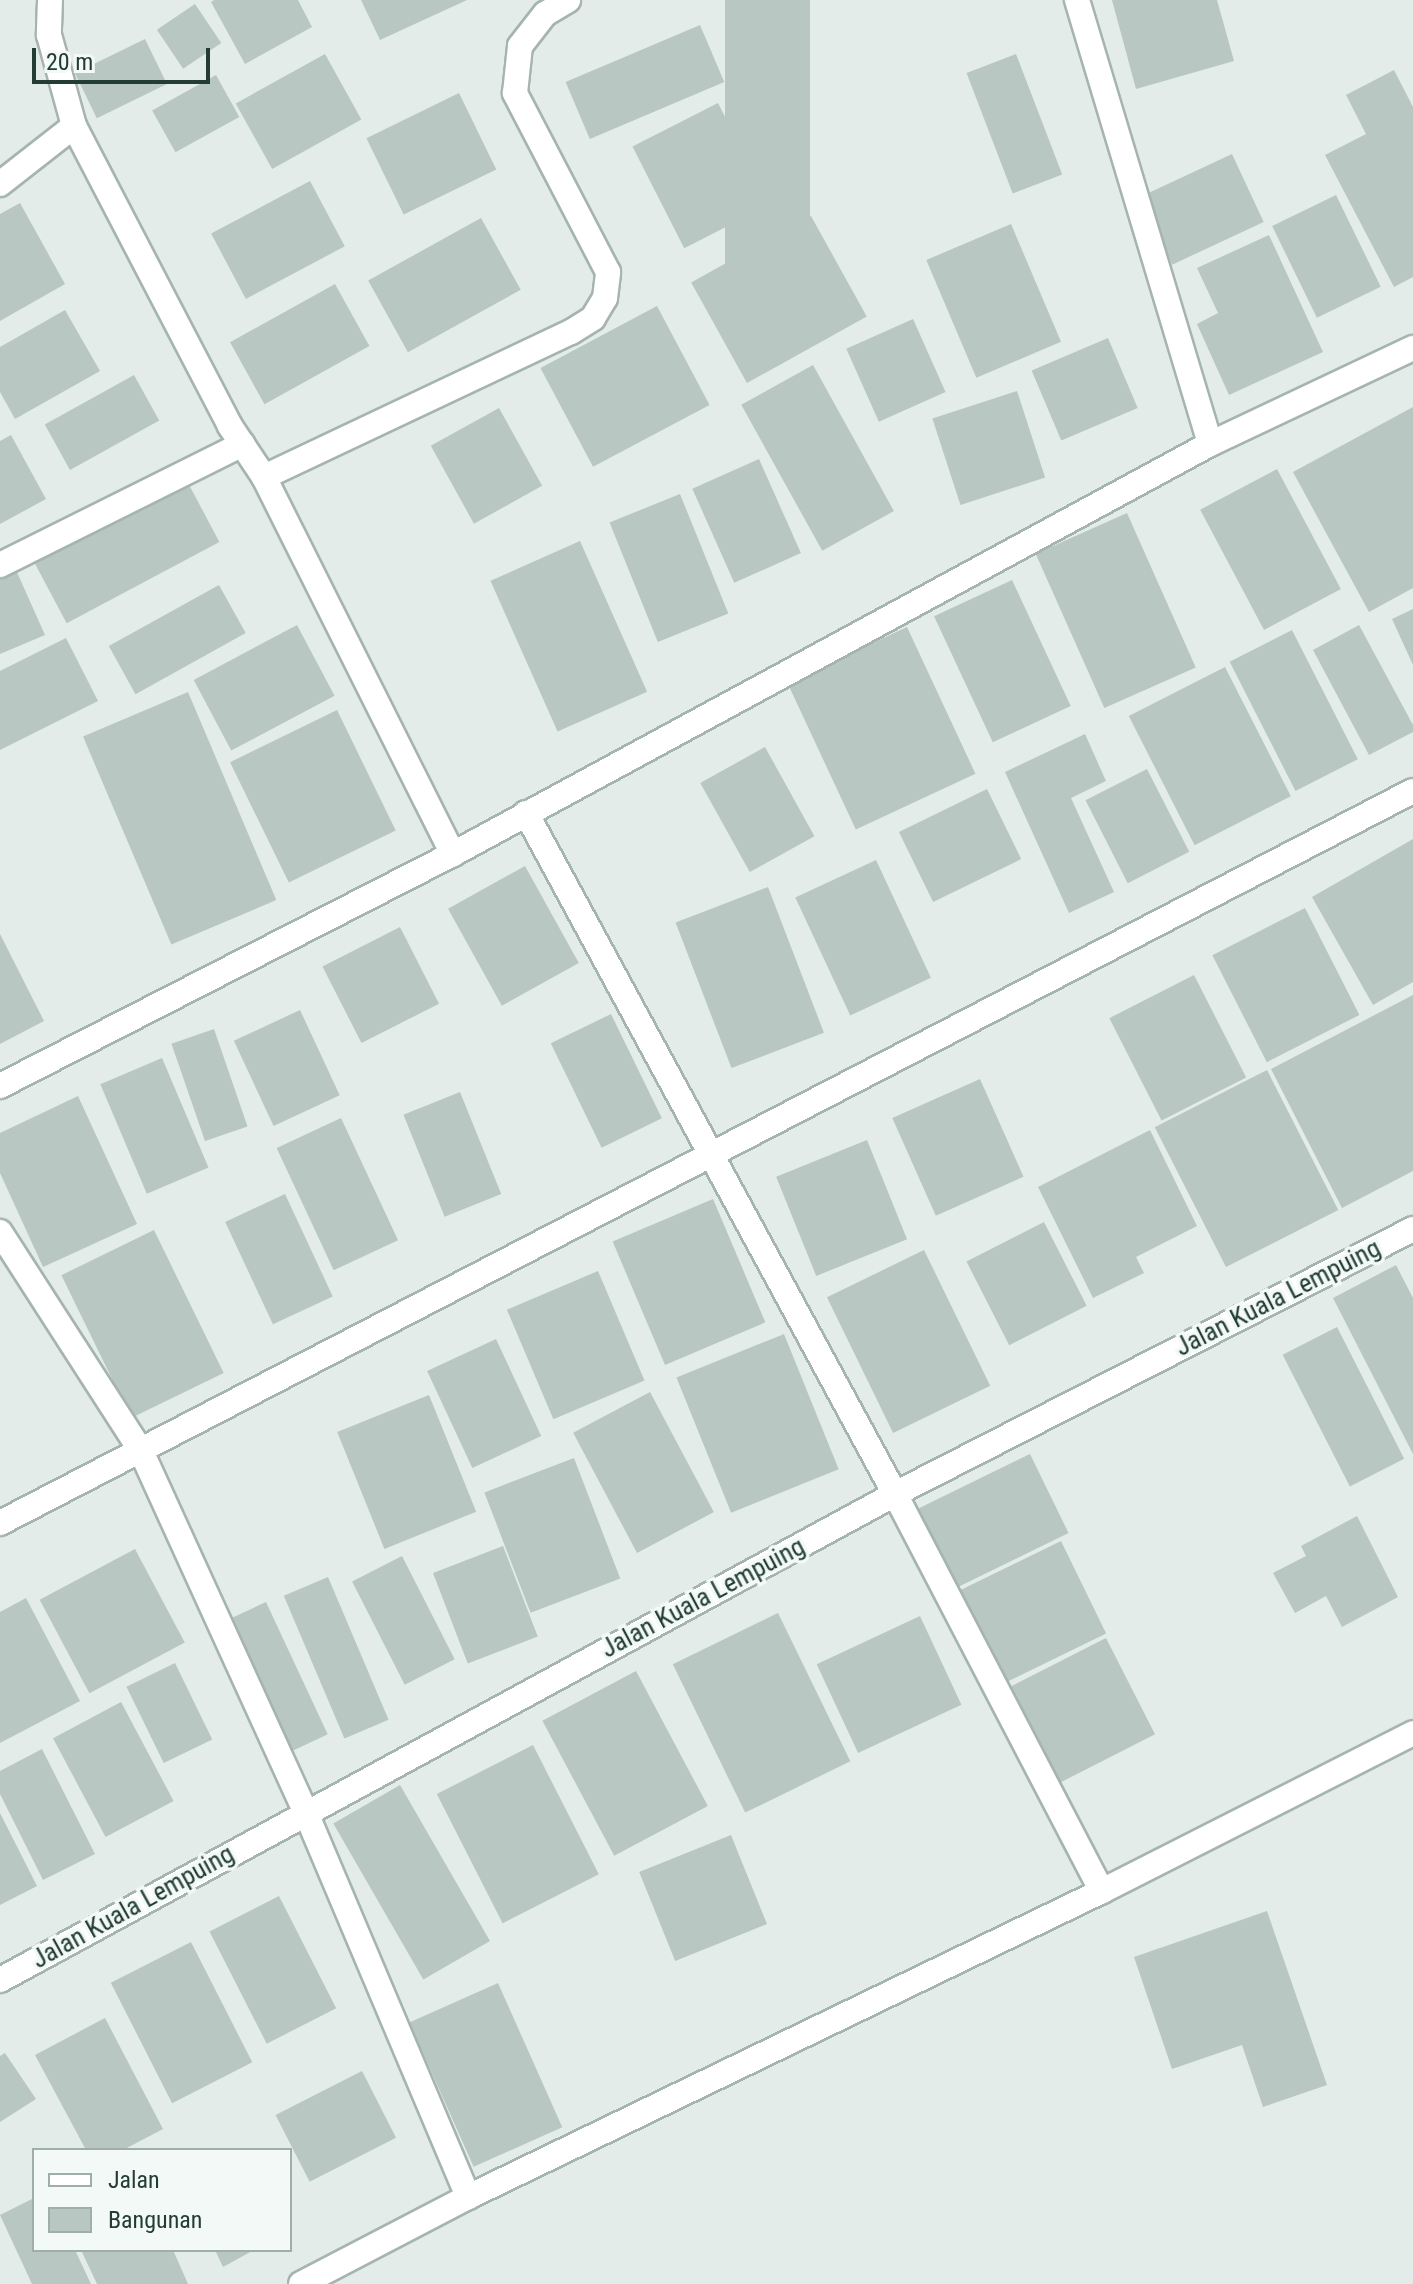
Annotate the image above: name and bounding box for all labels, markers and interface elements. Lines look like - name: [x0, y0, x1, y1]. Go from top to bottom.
- scale bar: [36, 32, 214, 82]
- text: 20 m: [46, 48, 93, 76]
- street label: Jalan Kuala Lempuing: [1170, 1233, 1386, 1363]
- street label: Jalan Kuala Lempuing: [596, 1531, 810, 1665]
- street label: Jalan Kuala Lempuing: [27, 1839, 239, 1975]
- legend: [32, 2148, 292, 2252]
- text: Jalan: [108, 2166, 160, 2194]
- text: Bangunan: [108, 2206, 202, 2234]

